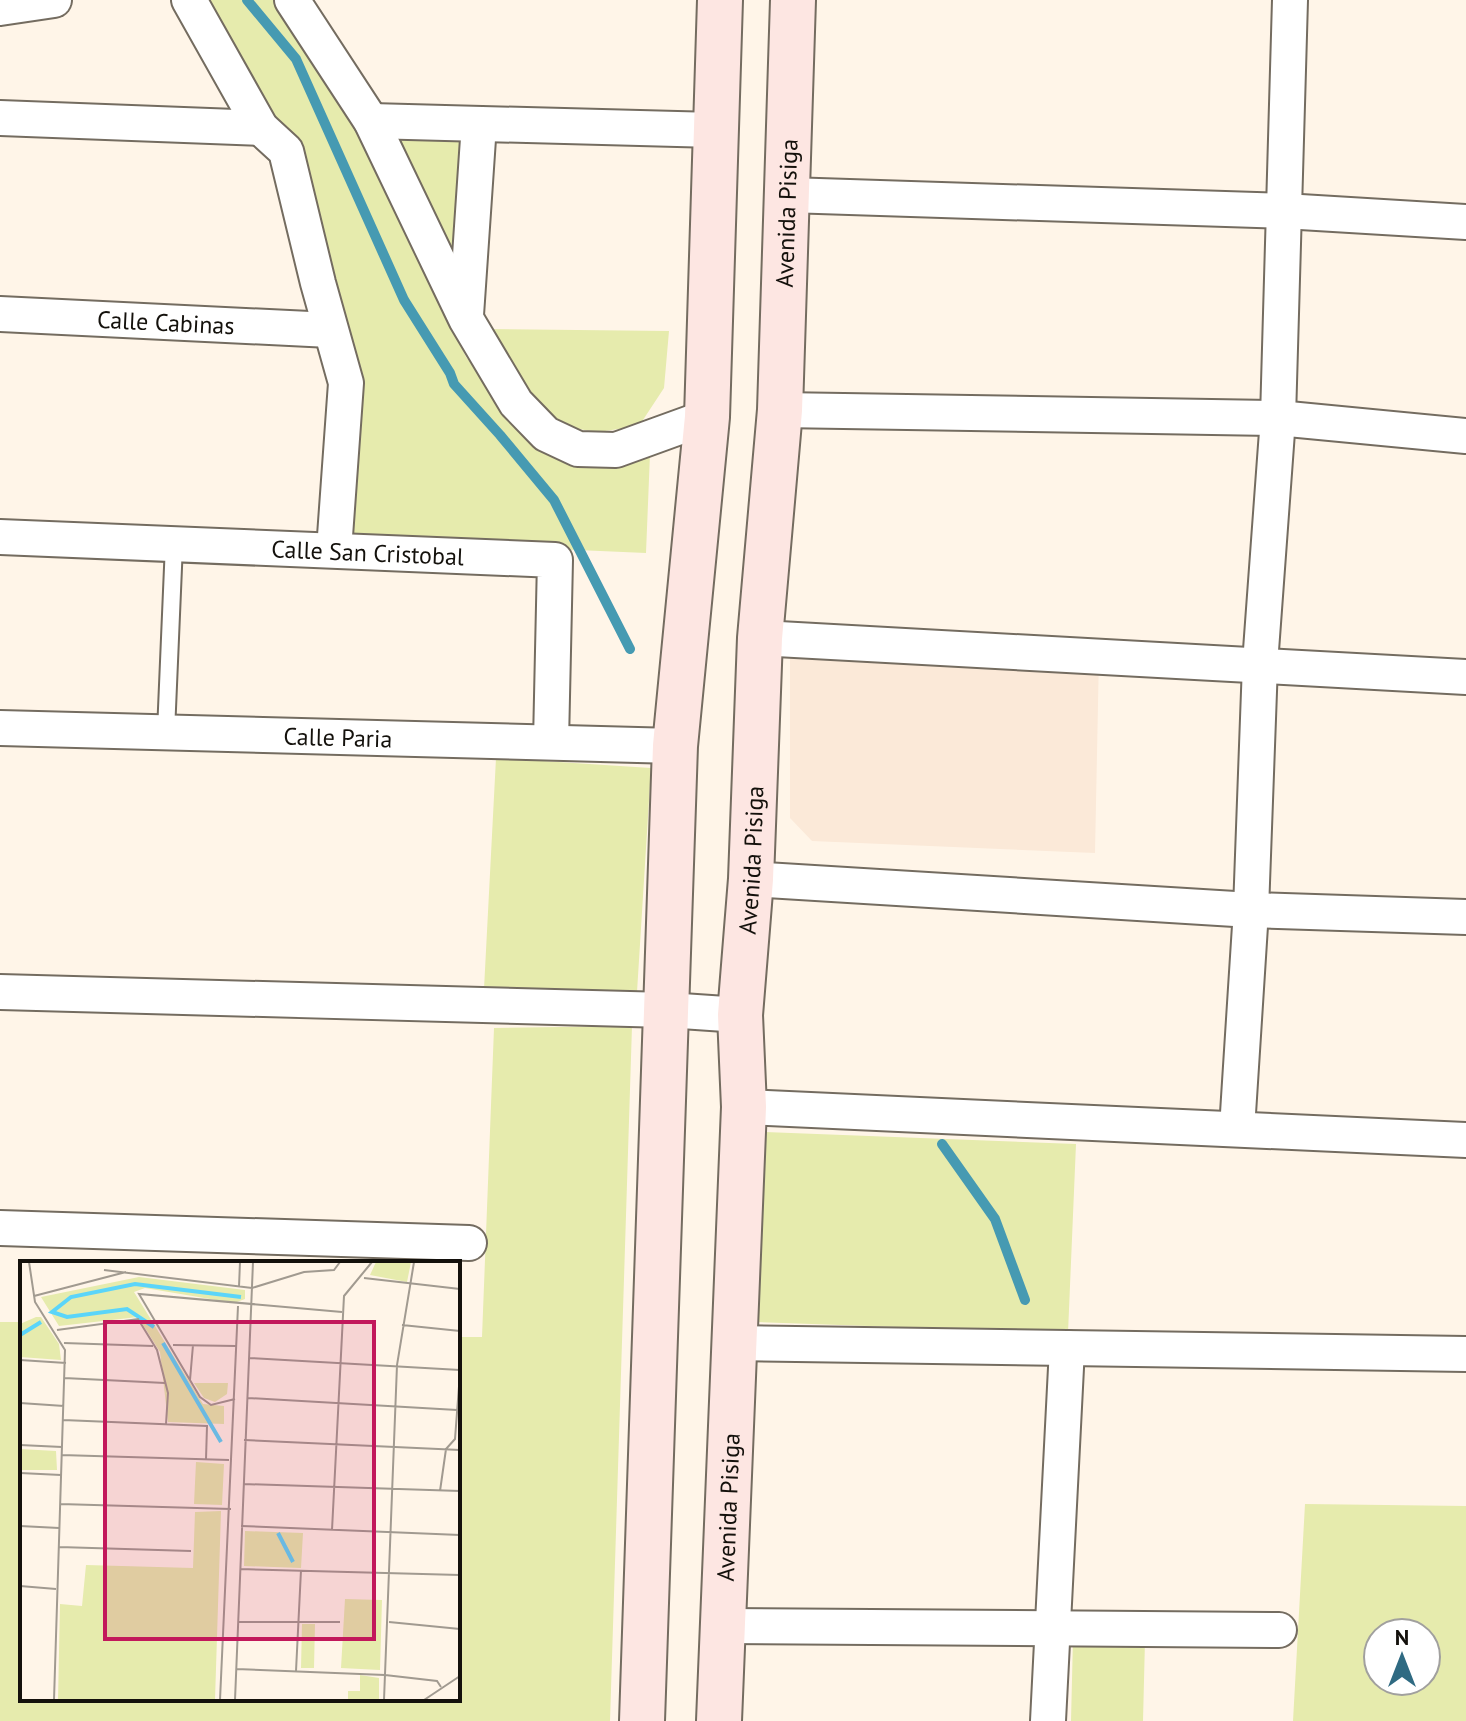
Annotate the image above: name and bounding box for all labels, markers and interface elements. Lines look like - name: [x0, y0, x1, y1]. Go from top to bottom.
- street label: Avenida Pisiga: [768, 138, 804, 288]
- street label: Calle Cabinas: [96, 303, 235, 341]
- street label: Calle San Cristobal: [271, 533, 465, 572]
- street label: Calle Paria: [283, 720, 393, 754]
- street label: Avenida Pisiga: [731, 785, 770, 935]
- inset map: [20, 1261, 460, 1701]
- street label: Avenida Pisiga: [709, 1432, 746, 1582]
- north arrow: [1362, 1617, 1442, 1697]
- text: N: [1395, 1623, 1409, 1651]

